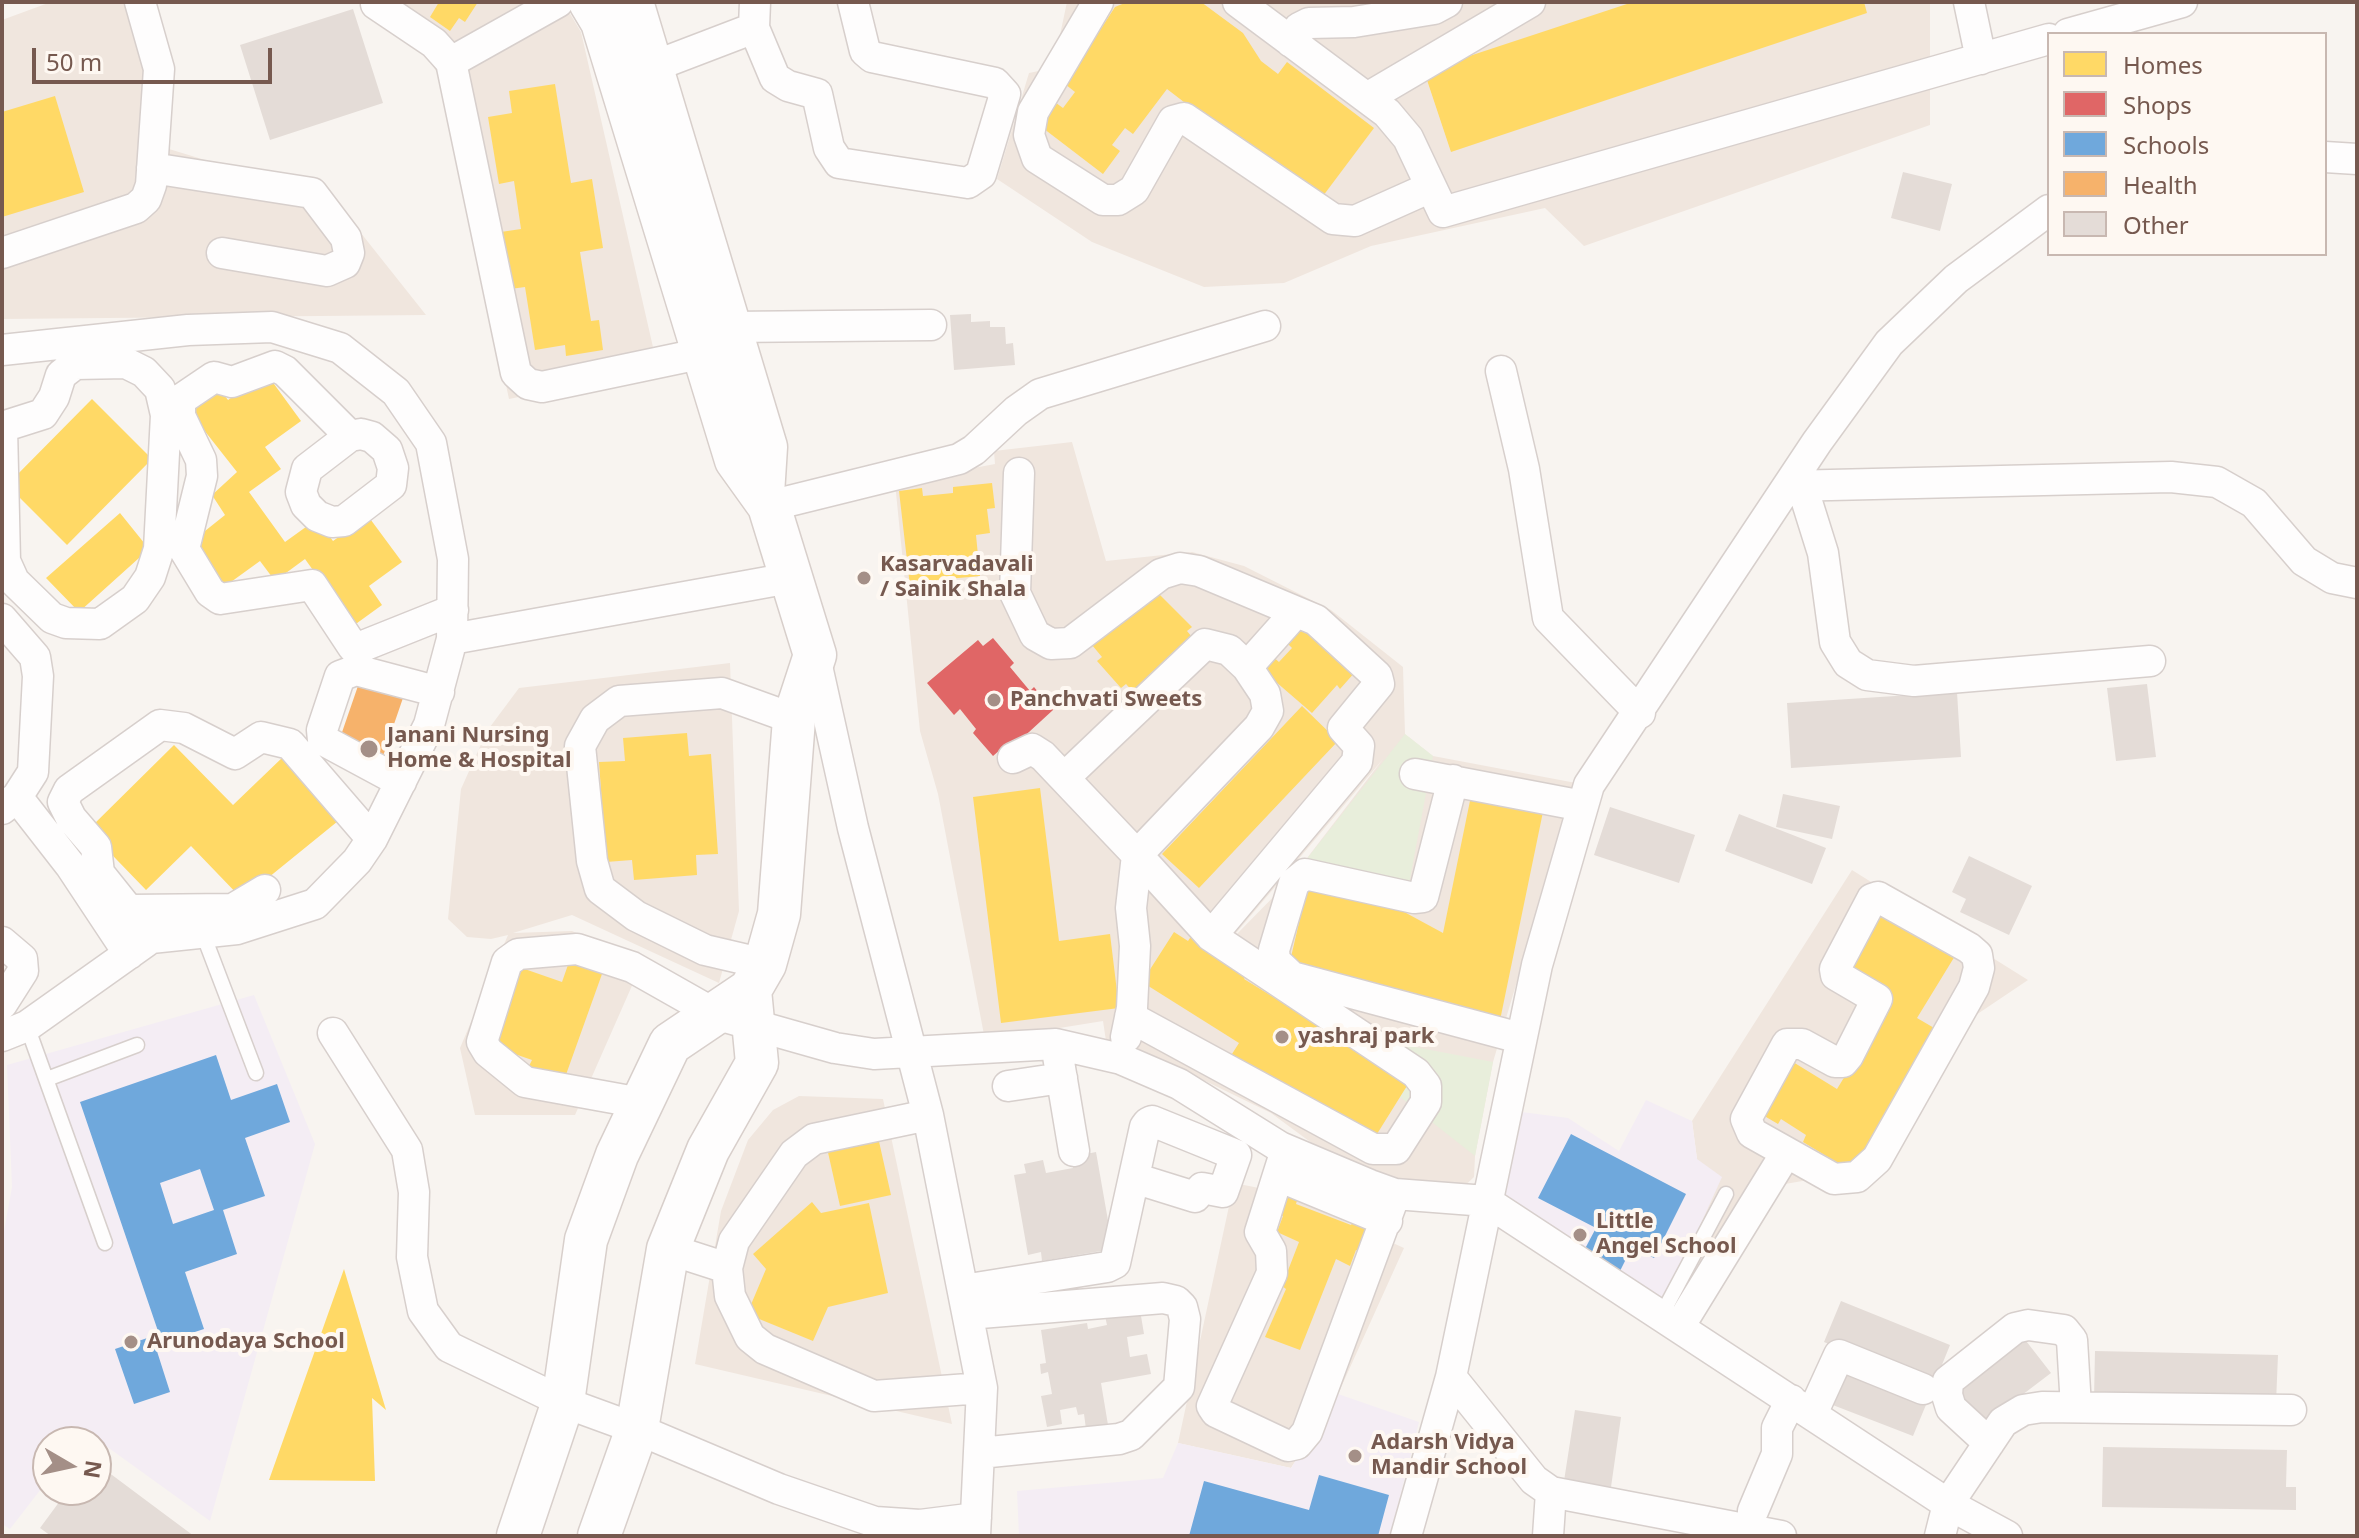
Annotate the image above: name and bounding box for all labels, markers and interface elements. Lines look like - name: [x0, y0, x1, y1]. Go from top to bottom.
- scale bar: [36, 32, 276, 82]
- legend: [2047, 32, 2327, 256]
- text: 50 m: [46, 45, 102, 78]
- text: Homes: [2123, 48, 2203, 81]
- text: Shops: [2123, 88, 2192, 121]
- text: Schools: [2123, 128, 2209, 161]
- text: Health: [2123, 168, 2197, 201]
- text: Other: [2123, 208, 2189, 241]
- place label: Kasarvadavali / Sainik Shala: [880, 552, 1034, 604]
- marker: Kasarvadavali / Sainik Shala: [855, 569, 873, 587]
- place label: Panchvati Sweets: [1010, 687, 1202, 713]
- marker: Panchvati Sweets: [985, 691, 1003, 709]
- place label: Janani Nursing Home & Hospital: [387, 723, 571, 774]
- marker: Janani Nursing Home & Hospital: [358, 738, 380, 760]
- place label: yashraj park: [1298, 1024, 1434, 1050]
- marker: yashraj park: [1273, 1028, 1291, 1046]
- place label: Little Angel School: [1596, 1209, 1737, 1260]
- marker: Little Angel School: [1571, 1226, 1589, 1244]
- place label: Arunodaya School: [147, 1329, 345, 1355]
- marker: Arunodaya School: [122, 1333, 140, 1351]
- north arrow: [32, 1426, 112, 1506]
- place label: Adarsh Vidya Mandir School: [1371, 1430, 1527, 1482]
- marker: Adarsh Vidya Mandir School: [1346, 1447, 1364, 1465]
- text: N: [78, 1458, 110, 1481]

